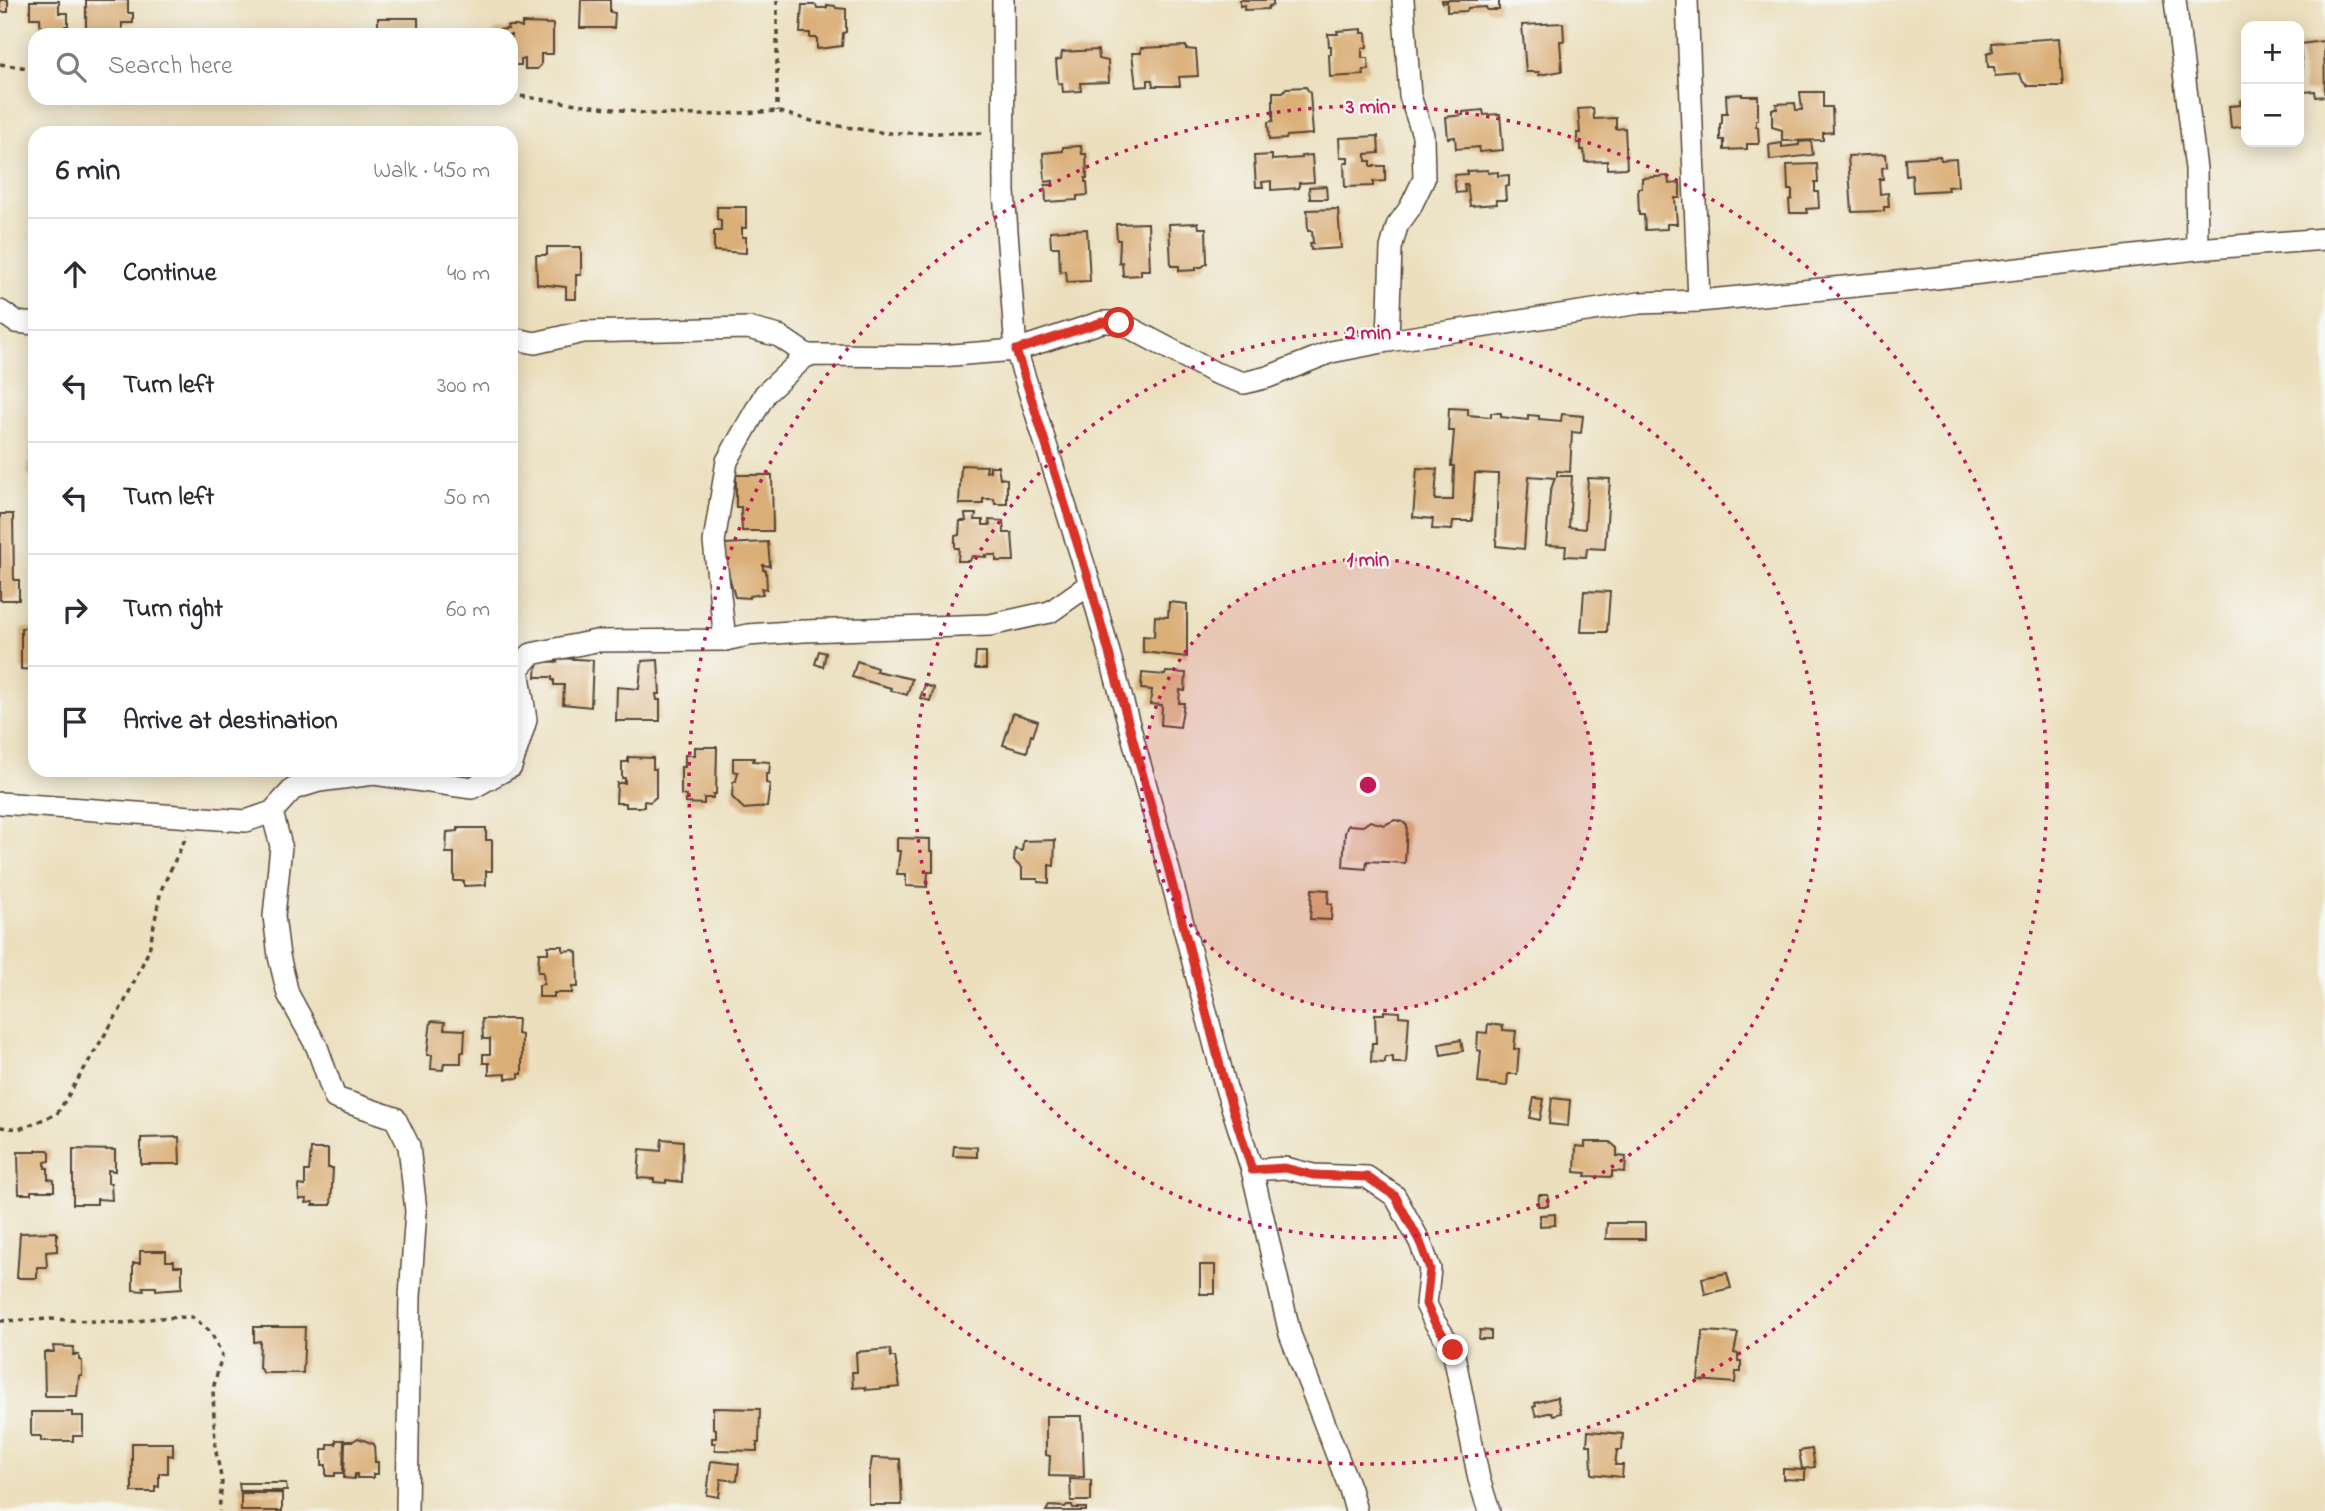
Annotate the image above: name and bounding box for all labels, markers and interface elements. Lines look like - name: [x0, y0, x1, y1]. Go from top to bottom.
- map controls: [2241, 21, 2304, 147]
- button: +: [2241, 21, 2304, 84]
- search box: [28, 28, 518, 105]
- icon: search: [52, 48, 90, 86]
- text: Search here: [108, 48, 233, 86]
- button: −: [2241, 84, 2304, 147]
- text: 3 min: [1345, 93, 1390, 123]
- text: 6 min: [56, 150, 120, 194]
- text: Walk · 450 m: [373, 155, 490, 188]
- icon: ahead: [56, 255, 94, 293]
- text: Continue: [123, 255, 216, 293]
- text: 40 m: [447, 258, 490, 291]
- route start: [1103, 307, 1134, 338]
- text: 2 min: [1344, 319, 1391, 349]
- icon: left: [56, 367, 94, 405]
- text: Turn left: [123, 367, 214, 405]
- text: 300 m: [437, 370, 490, 403]
- icon: left: [56, 479, 94, 517]
- text: Turn left: [123, 479, 214, 517]
- text: 50 m: [443, 482, 490, 515]
- text: 1 min: [1347, 546, 1389, 576]
- icon: right: [56, 591, 94, 629]
- text: Turn right: [123, 591, 223, 629]
- text: 60 m: [446, 594, 490, 627]
- icon: arrive: [56, 703, 94, 741]
- text: Arrive at destination: [123, 703, 338, 741]
- centre of rings: [1356, 773, 1380, 797]
- route end: [1437, 1334, 1468, 1365]

